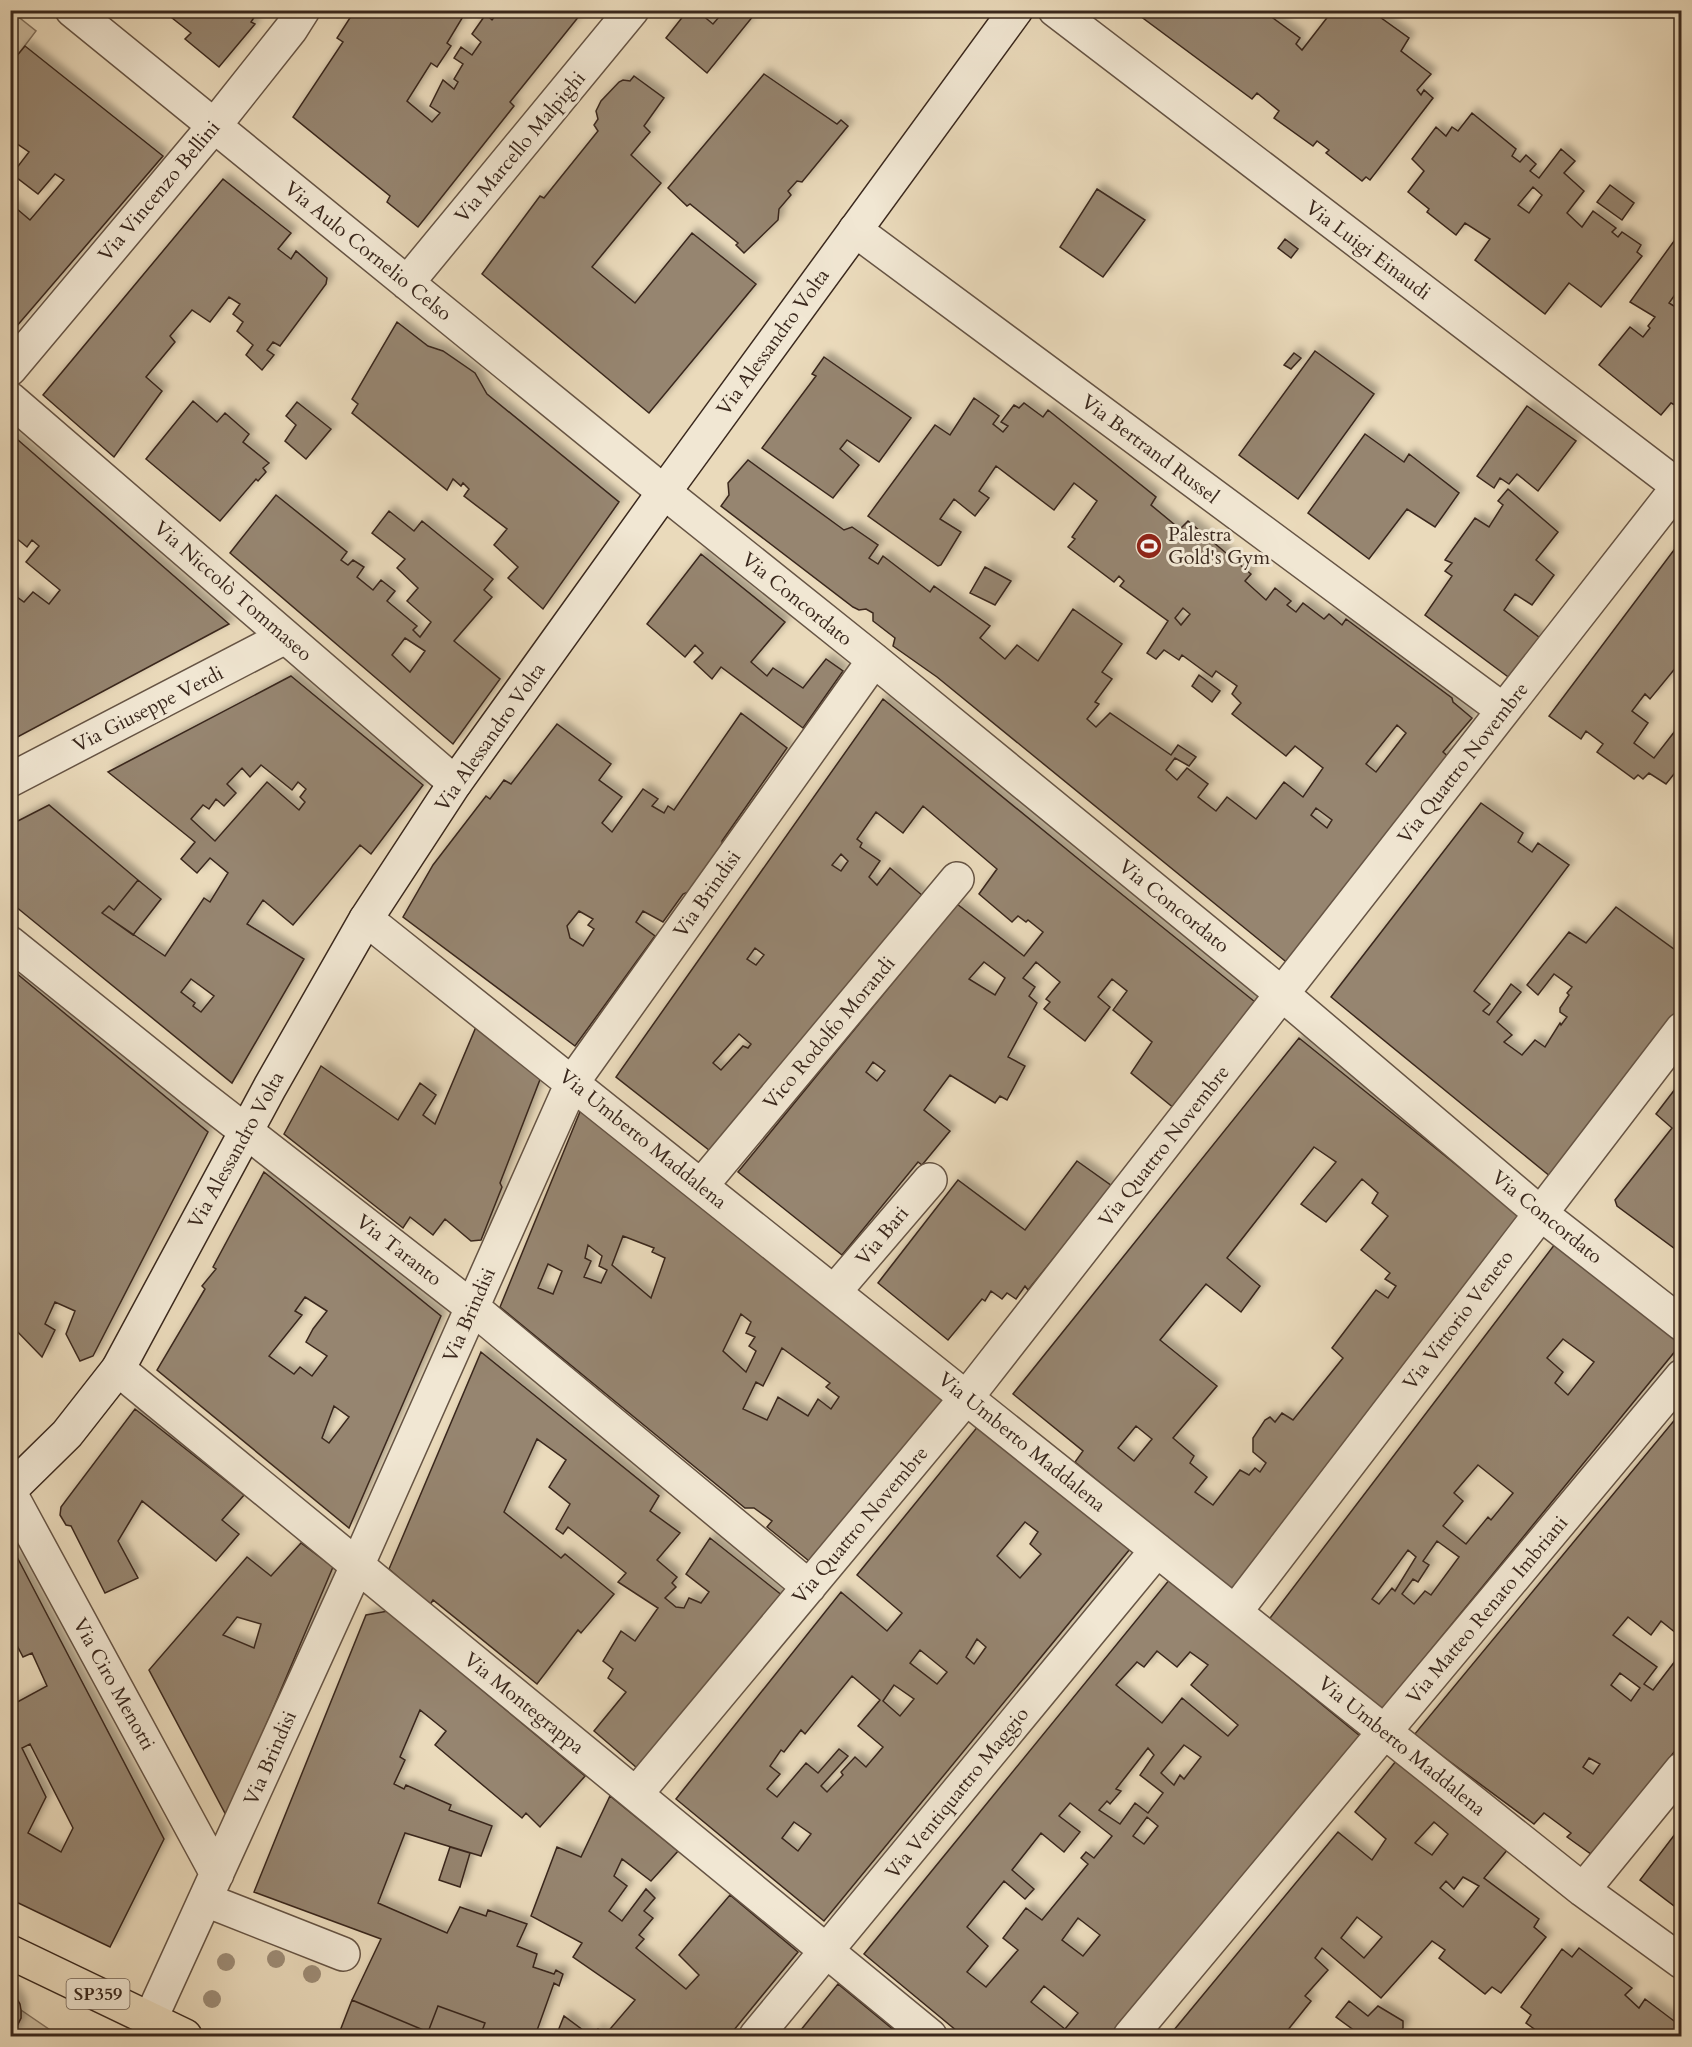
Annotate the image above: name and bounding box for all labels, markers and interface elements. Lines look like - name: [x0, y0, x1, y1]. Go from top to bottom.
- street label: Via Marcello Malpighi: [448, 65, 592, 229]
- street label: Via Vincenzo Bellini: [92, 115, 226, 267]
- street label: Via Aulo Cornelio Celso: [278, 175, 458, 327]
- street label: Via Luigi Einaudi: [1300, 194, 1437, 306]
- street label: Via Alessandro Volta: [710, 263, 836, 421]
- street label: Via Bertrand Russel: [1075, 388, 1225, 510]
- street label: Via Niccolò Tommaseo: [148, 515, 318, 668]
- place label: Palestra Gold's Gym: [1168, 521, 1270, 571]
- sports icon: Palestra Gold's Gym: [1134, 531, 1164, 561]
- street label: Via Concordato: [736, 546, 858, 652]
- street label: Via Alessandro Volta: [429, 657, 552, 817]
- street label: Via Giuseppe Verdi: [68, 659, 228, 759]
- street label: Via Quattro Novembre: [1391, 677, 1535, 849]
- street label: Via Brindisi: [667, 845, 747, 943]
- street label: Via Concordato: [1113, 853, 1235, 959]
- street label: Vico Rodolfo Morandi: [757, 950, 901, 1115]
- street label: Via Quattro Novembre: [1092, 1060, 1236, 1232]
- street label: Via Umberto Maddalena: [553, 1063, 733, 1215]
- street label: Via Alessandro Volta: [182, 1066, 291, 1233]
- street label: Via Concordato: [1486, 1164, 1608, 1270]
- street label: Via Bari: [849, 1200, 915, 1271]
- street label: Via Taranto: [350, 1208, 448, 1292]
- street label: Via Vittorio Veneto: [1396, 1244, 1520, 1395]
- street label: Via Brindisi: [436, 1263, 502, 1367]
- street label: Via Umberto Maddalena: [932, 1366, 1112, 1518]
- street label: Via Quattro Novembre: [786, 1440, 934, 1610]
- street label: Via Matteo Renato Imbriani: [1400, 1510, 1574, 1710]
- street label: Via Ciro Menotti: [67, 1613, 162, 1755]
- street label: Via Montegrappa: [458, 1646, 590, 1760]
- street label: Via Umberto Maddalena: [1312, 1670, 1492, 1822]
- street label: Via Ventiquattro Maggio: [879, 1701, 1035, 1885]
- street label: Via Brindisi: [237, 1706, 303, 1810]
- road number: SP359: [66, 1979, 130, 2009]

